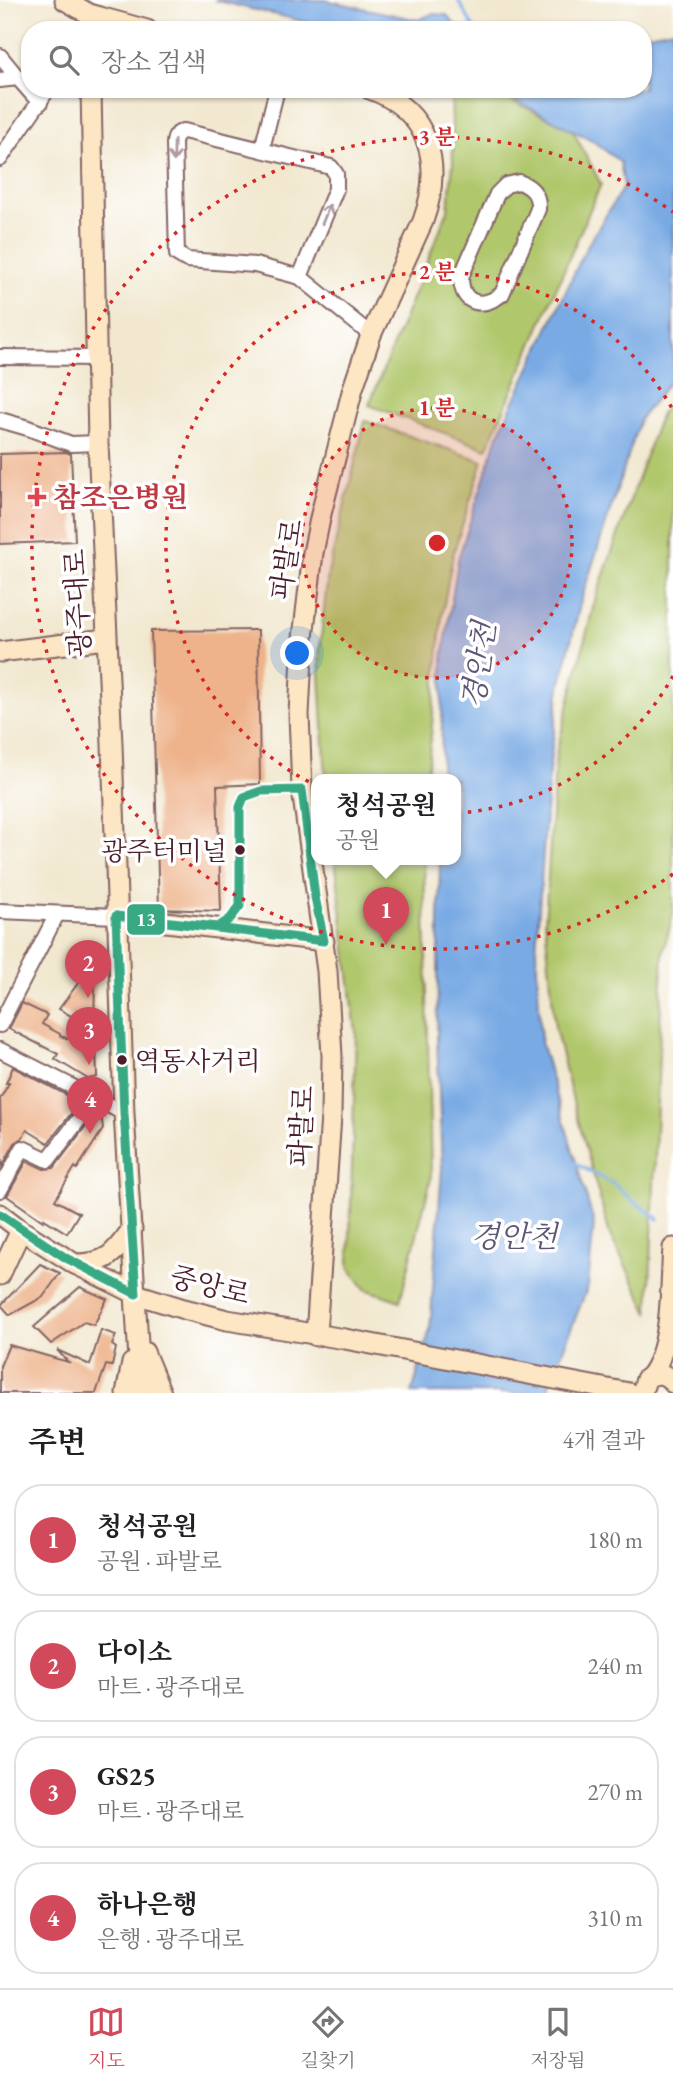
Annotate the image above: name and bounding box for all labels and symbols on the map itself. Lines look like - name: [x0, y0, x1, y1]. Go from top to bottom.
- text: 3 분: [419, 123, 455, 150]
- one-way arrow: [167, 139, 181, 162]
- one-way arrow: [321, 203, 334, 225]
- text: 2 분: [419, 258, 455, 285]
- text: 1 분: [419, 394, 455, 421]
- place label: 참조은병원: [53, 479, 188, 515]
- marker: 참조은병원: [27, 487, 47, 507]
- street label: 파발로: [262, 516, 310, 602]
- centre of rings: [425, 531, 449, 555]
- street label: 광주대로: [56, 548, 98, 658]
- water label: 경안천: [453, 617, 504, 711]
- your location: [280, 636, 314, 670]
- place label: 광주터미널: [101, 834, 227, 868]
- marker: 광주터미널: [233, 843, 247, 857]
- pin: 1: [363, 887, 409, 945]
- line badge: 13: [126, 903, 166, 936]
- text: 13: [136, 907, 156, 932]
- pin: 2: [65, 940, 111, 998]
- pin: 3: [66, 1007, 112, 1065]
- place label: 역동사거리: [135, 1044, 261, 1078]
- marker: 역동사거리: [115, 1053, 129, 1067]
- pin: 4: [67, 1076, 113, 1134]
- street label: 파발로: [281, 1085, 321, 1167]
- water label: 경안천: [471, 1217, 559, 1256]
- street label: 중앙로: [166, 1258, 254, 1312]

